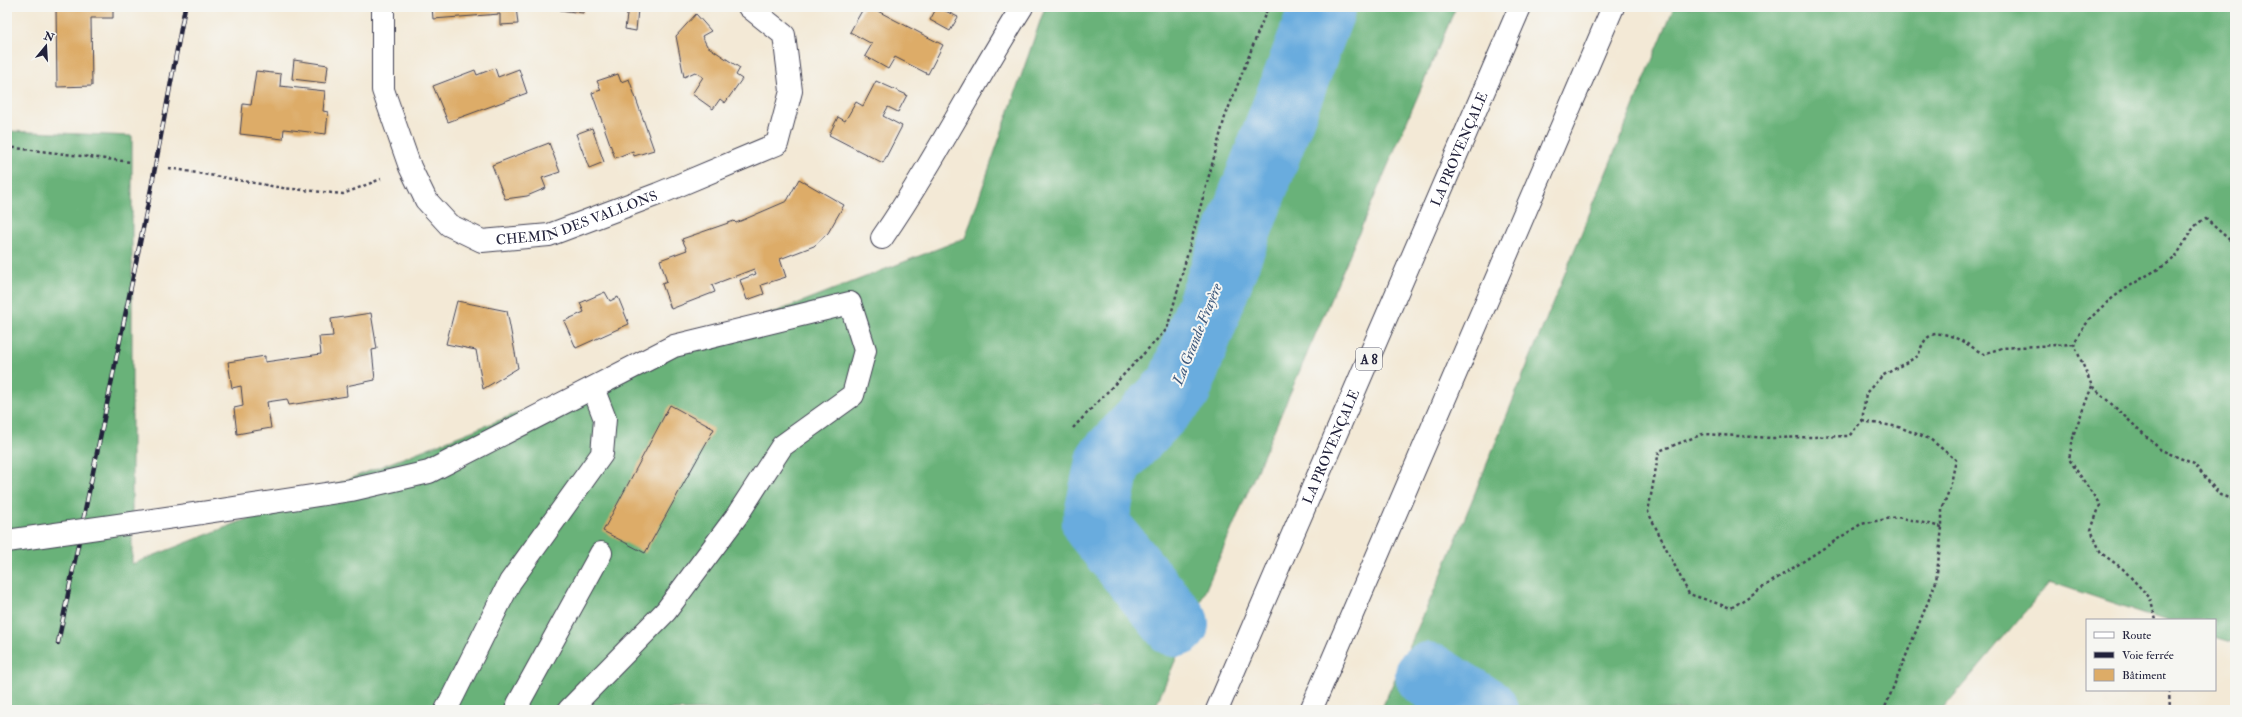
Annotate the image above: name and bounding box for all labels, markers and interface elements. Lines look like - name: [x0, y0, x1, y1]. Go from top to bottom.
- north arrow: [26, 26, 66, 66]
- text: N: [41, 29, 57, 45]
- street label: LA PROVENÇALE: [1427, 89, 1491, 209]
- street label: CHEMIN DES VALLONS: [495, 187, 660, 249]
- water label: La Grande Frayère: [1168, 280, 1227, 389]
- road number: A 8: [1356, 348, 1382, 370]
- street label: LA PROVENÇALE: [1299, 387, 1363, 506]
- legend: [2086, 619, 2216, 691]
- text: Route: [2122, 628, 2151, 643]
- text: Voie ferrée: [2122, 648, 2174, 663]
- text: Bâtiment: [2122, 668, 2166, 683]

